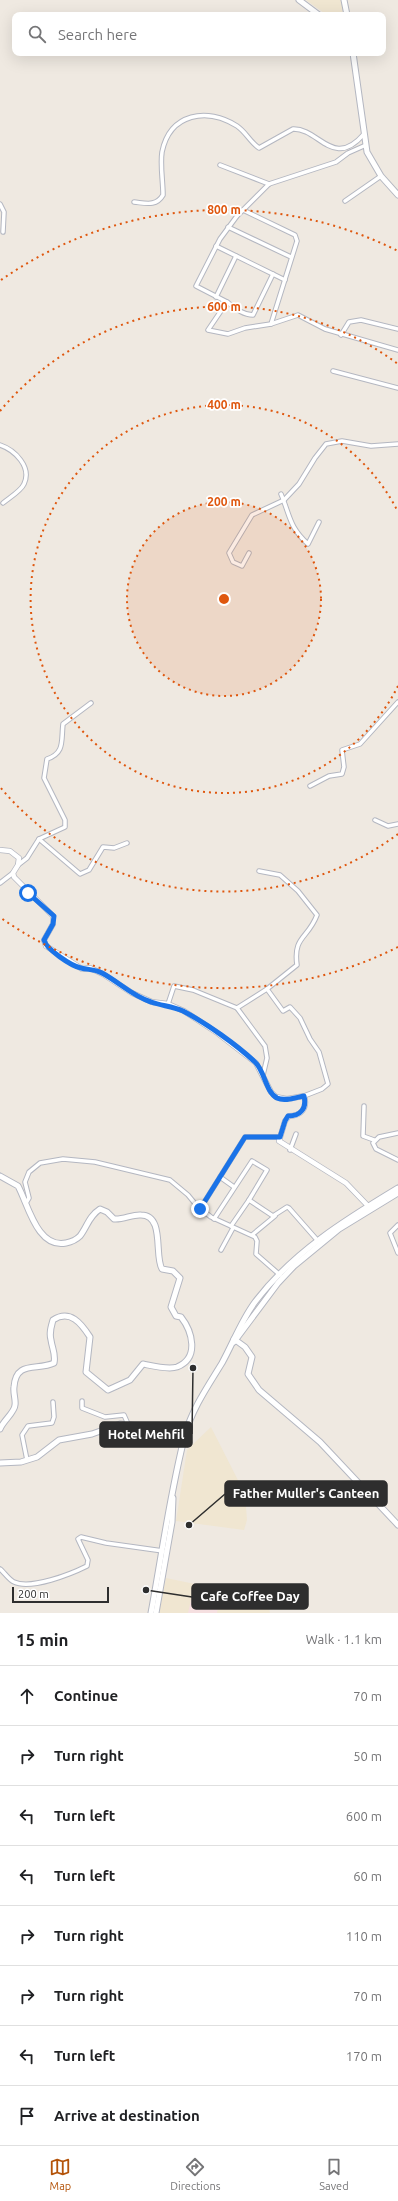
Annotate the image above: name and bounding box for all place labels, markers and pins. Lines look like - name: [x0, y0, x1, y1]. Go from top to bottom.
- centre of rings: [217, 592, 231, 606]
- callout: Hotel Mehfil: [100, 1422, 192, 1447]
- callout: Father Muller's Canteen: [225, 1481, 387, 1506]
- callout: Cafe Coffee Day: [192, 1584, 308, 1609]

